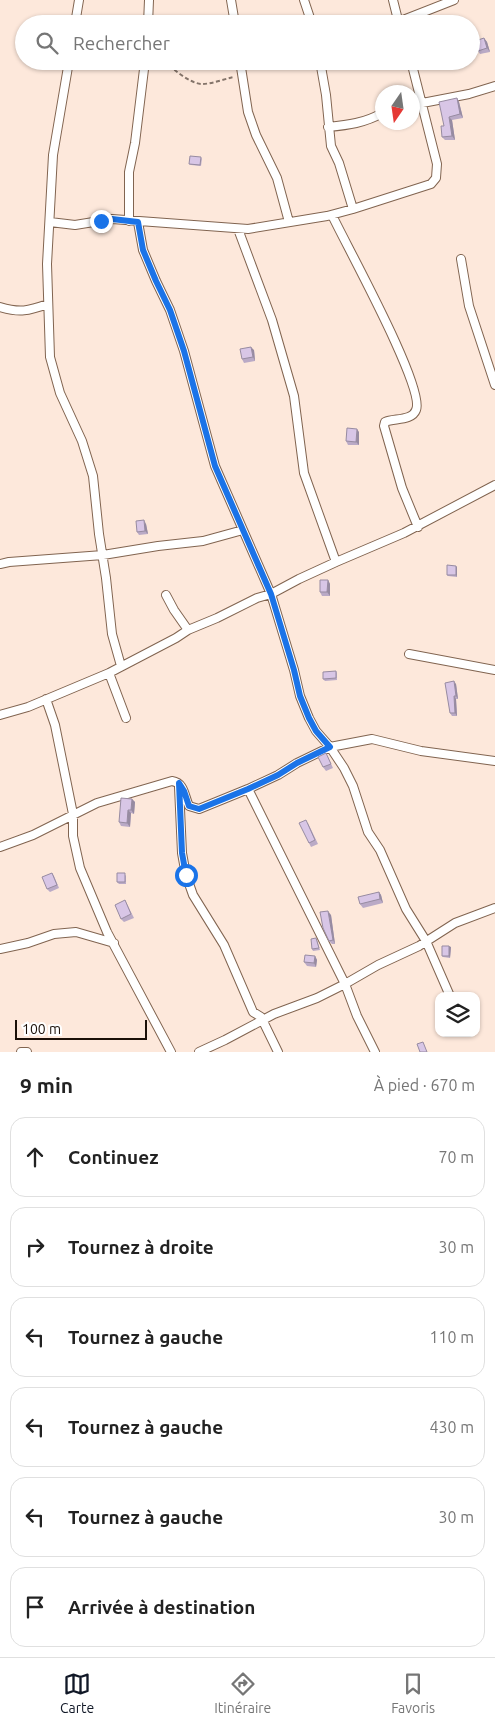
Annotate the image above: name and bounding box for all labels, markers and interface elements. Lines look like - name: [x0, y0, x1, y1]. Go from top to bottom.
- search box: [15, 15, 480, 70]
- icon: search: [33, 29, 61, 57]
- text: Rechercher: [73, 32, 170, 54]
- north arrow: [375, 85, 420, 130]
- route end: [90, 210, 113, 233]
- route start: [175, 864, 198, 887]
- map controls: [435, 992, 480, 1037]
- button: layers: [435, 992, 480, 1037]
- scale bar: [15, 1017, 148, 1040]
- text: 100 m: [22, 1021, 61, 1037]
- text: 9 min: [20, 1073, 73, 1097]
- text: À pied · 670 m: [374, 1076, 475, 1094]
- icon: ahead: [21, 1143, 49, 1171]
- text: Continuez: [68, 1146, 158, 1168]
- text: 70 m: [438, 1148, 474, 1166]
- icon: right: [21, 1233, 49, 1261]
- text: Tournez à droite: [68, 1236, 214, 1258]
- text: 30 m: [438, 1238, 474, 1256]
- icon: left: [21, 1323, 49, 1351]
- text: Tournez à gauche: [68, 1326, 223, 1348]
- text: 110 m: [429, 1328, 474, 1346]
- icon: left: [21, 1413, 49, 1441]
- text: Tournez à gauche: [68, 1416, 223, 1438]
- text: 430 m: [429, 1418, 474, 1436]
- icon: left: [21, 1503, 49, 1531]
- text: Tournez à gauche: [68, 1506, 223, 1528]
- text: 30 m: [438, 1508, 474, 1526]
- icon: arrive: [21, 1593, 49, 1621]
- text: Arrivée à destination: [68, 1596, 255, 1618]
- tab: Carte: [60, 1670, 94, 1716]
- tab: Itinéraire: [214, 1670, 271, 1716]
- tab: Favoris: [391, 1670, 435, 1716]

